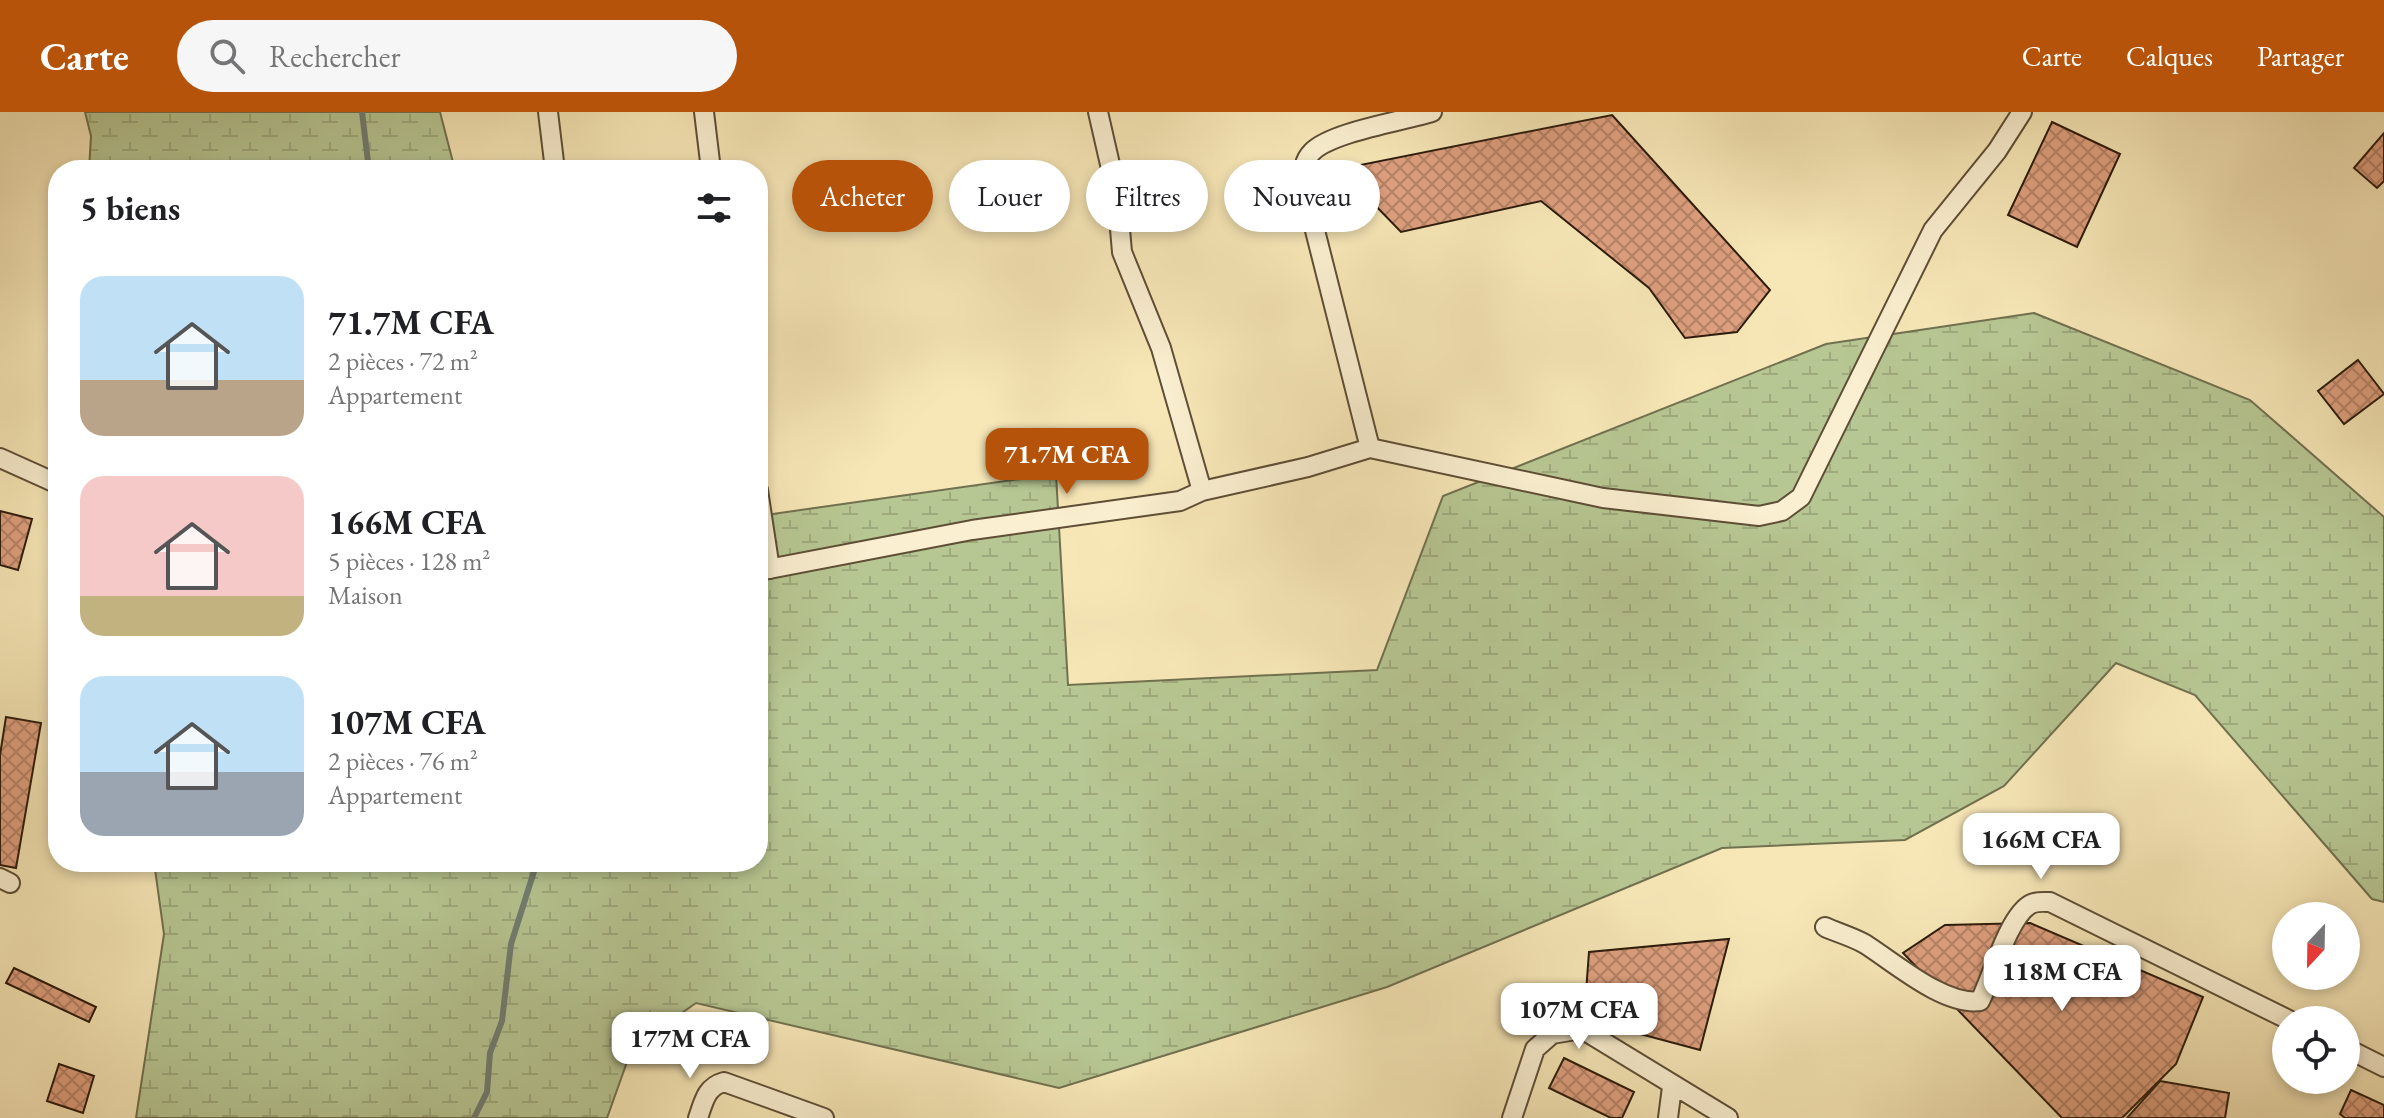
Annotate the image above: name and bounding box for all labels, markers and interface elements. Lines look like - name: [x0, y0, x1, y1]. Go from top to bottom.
- search box: [177, 20, 737, 92]
- text: Carte: [40, 32, 129, 81]
- icon: search: [205, 34, 249, 78]
- text: Rechercher: [269, 37, 401, 76]
- text: Carte: [2022, 38, 2082, 74]
- text: Calques: [2126, 38, 2213, 74]
- text: Partager: [2257, 38, 2344, 74]
- chip: Acheter: [792, 160, 933, 232]
- chip: Louer: [949, 160, 1070, 232]
- chip: Filtres: [1086, 160, 1208, 232]
- chip: Nouveau: [1224, 160, 1380, 232]
- text: 5 biens: [80, 186, 180, 230]
- icon: filters: [692, 186, 736, 230]
- text: 71.7M CFA: [328, 300, 494, 344]
- icon: home: [144, 308, 240, 404]
- text: 2 pièces · 72 m²: [328, 344, 478, 378]
- text: Appartement: [328, 378, 462, 412]
- pin: 71.7M CFA: [975, 428, 1159, 496]
- text: 71.7M CFA: [1004, 437, 1130, 471]
- text: 166M CFA: [328, 500, 486, 544]
- icon: home: [144, 508, 240, 604]
- text: 5 pièces · 128 m²: [328, 544, 490, 578]
- text: Maison: [328, 578, 403, 612]
- text: 107M CFA: [328, 700, 486, 744]
- icon: home: [144, 708, 240, 804]
- text: 2 pièces · 76 m²: [328, 744, 478, 778]
- text: Appartement: [328, 778, 462, 812]
- pin: 166M CFA: [1958, 813, 2124, 881]
- text: 166M CFA: [1981, 822, 2101, 856]
- north arrow: [2272, 902, 2360, 990]
- map controls: [2272, 902, 2360, 1094]
- pin: 118M CFA: [1979, 945, 2145, 1013]
- text: 118M CFA: [2002, 954, 2122, 988]
- pin: 107M CFA: [1496, 983, 1662, 1051]
- text: 107M CFA: [1519, 992, 1639, 1026]
- button: locate: [2272, 1006, 2360, 1094]
- pin: 177M CFA: [607, 1012, 773, 1080]
- text: 177M CFA: [630, 1021, 750, 1055]

